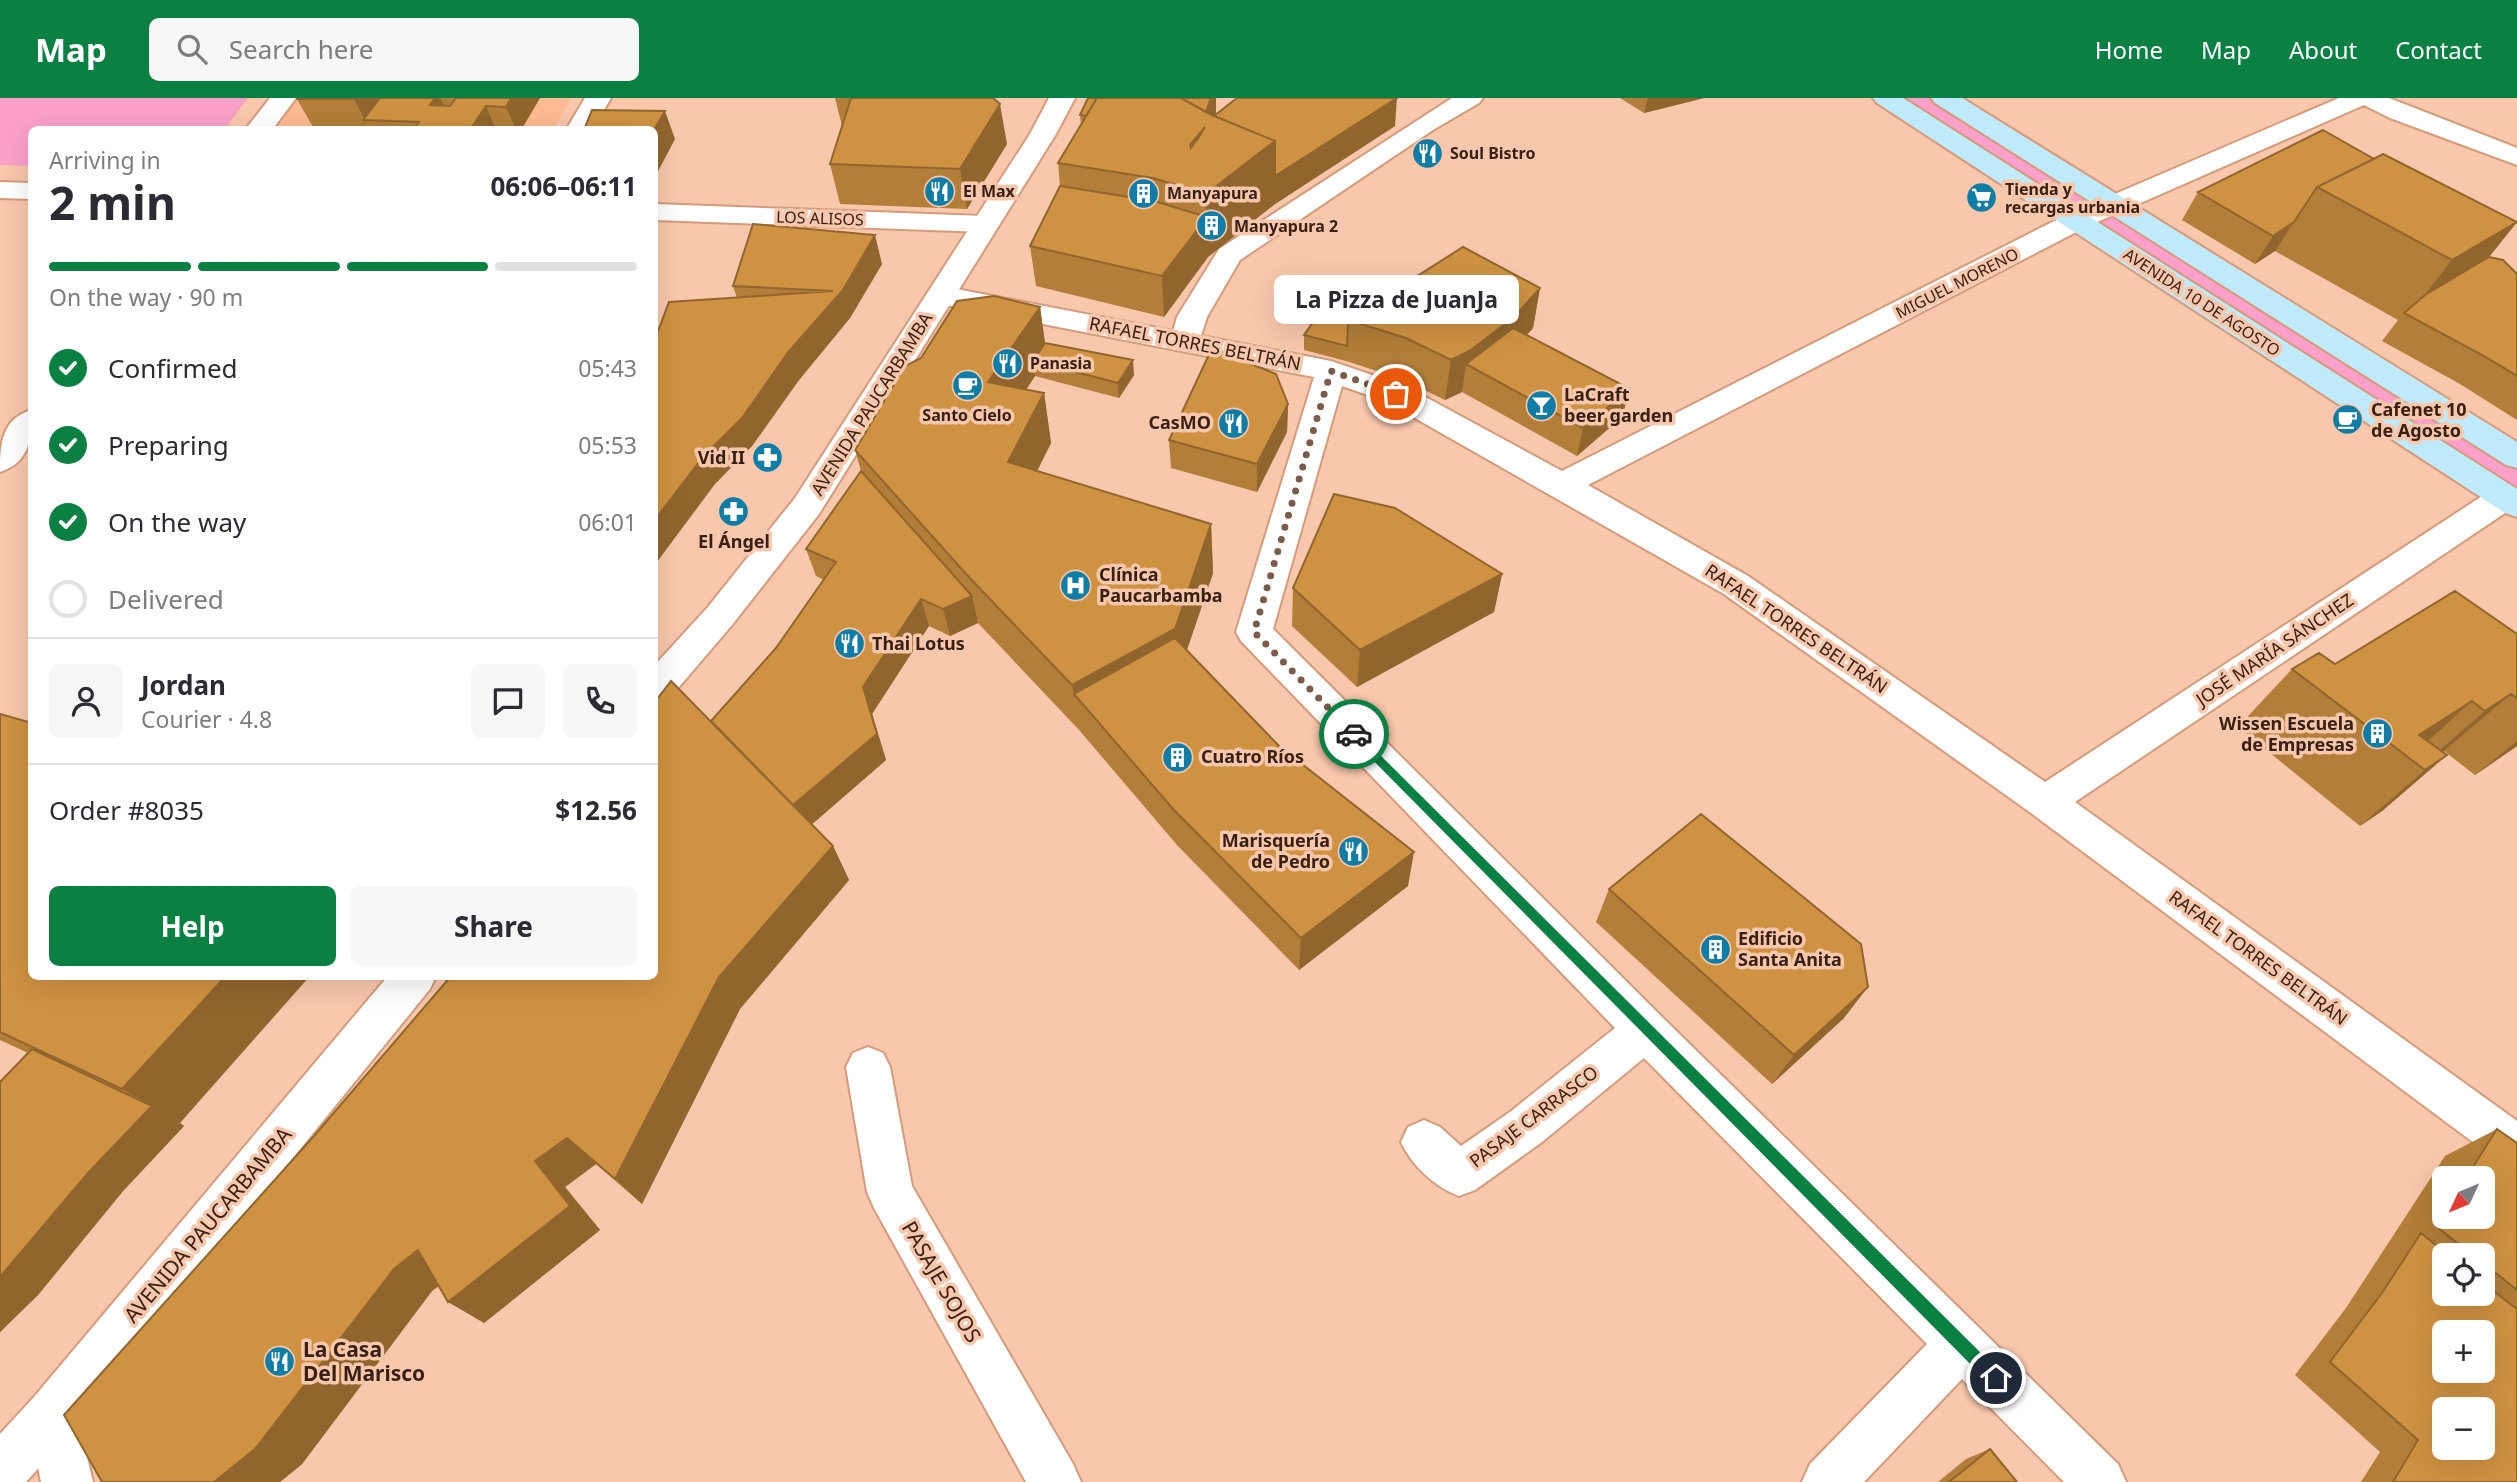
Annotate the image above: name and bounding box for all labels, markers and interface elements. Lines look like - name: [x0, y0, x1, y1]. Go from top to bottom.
- search box: [149, 18, 639, 81]
- text: Map: [35, 27, 107, 72]
- icon: search: [173, 30, 211, 68]
- text: Search here: [229, 31, 373, 67]
- text: Home: [2095, 33, 2163, 66]
- text: Map: [2201, 33, 2251, 66]
- text: About: [2289, 33, 2357, 66]
- text: Contact: [2395, 33, 2482, 66]
- restaurant icon: Soul Bistro: [1410, 136, 1444, 170]
- place label: Soul Bistro: [1450, 142, 1535, 164]
- text: Arriving in: [49, 144, 161, 176]
- text: 06:06–06:11: [490, 168, 637, 204]
- text: 2 min: [49, 171, 176, 233]
- restaurant icon: El Max: [923, 174, 957, 208]
- building icon: Manyapura: [1127, 176, 1161, 210]
- place label: Tienda y recargas urbania: [2005, 178, 2140, 218]
- place label: El Max: [963, 180, 1016, 202]
- supermarket icon: Tienda y recargas urbania: [1965, 181, 1999, 215]
- place label: Manyapura: [1167, 182, 1258, 204]
- street label: LOS ALISOS: [776, 205, 864, 231]
- building icon: Manyapura 2: [1194, 209, 1228, 243]
- place label: Manyapura 2: [1234, 215, 1338, 237]
- street label: MIGUEL MORENO: [1892, 243, 2022, 323]
- street label: AVENIDA 10 DE AGOSTO: [2119, 243, 2285, 361]
- callout: La Pizza de JuanJa: [1274, 275, 1518, 324]
- text: On the way · 90 m: [49, 281, 243, 313]
- text: La Pizza de JuanJa: [1295, 283, 1498, 315]
- street label: AVENIDA PAUCARBAMBA: [805, 307, 938, 500]
- street label: RAFAEL TORRES BELTRÁN: [1087, 311, 1303, 375]
- restaurant icon: Panasia: [990, 346, 1024, 380]
- icon: check: [49, 349, 87, 387]
- text: Confirmed: [108, 350, 238, 386]
- text: 05:43: [578, 352, 637, 384]
- place label: Panasia: [1030, 352, 1092, 374]
- pin: [1366, 364, 1426, 424]
- cafe icon: Santo Cielo: [950, 369, 984, 403]
- icon: bag: [1377, 375, 1415, 413]
- place label: LaCraft beer garden: [1564, 382, 1673, 427]
- bar icon: LaCraft beer garden: [1524, 388, 1558, 422]
- place label: Cafenet 10 de Agosto: [2371, 397, 2467, 442]
- cafe icon: Cafenet 10 de Agosto: [2331, 403, 2365, 437]
- place label: Santo Cielo: [922, 404, 1012, 426]
- restaurant icon: CasMO: [1217, 406, 1251, 440]
- place label: CasMO: [1148, 410, 1211, 434]
- icon: check: [49, 426, 87, 464]
- text: Preparing: [108, 427, 229, 463]
- text: 05:53: [578, 429, 637, 461]
- pharmacy icon: Vid II: [751, 441, 785, 475]
- place label: Vid II: [698, 445, 745, 469]
- pharmacy icon: El Ángel: [717, 495, 751, 529]
- icon: check: [49, 503, 87, 541]
- text: On the way: [108, 504, 246, 540]
- text: 06:01: [578, 506, 637, 538]
- place label: El Ángel: [698, 529, 770, 553]
- street label: RAFAEL TORRES BELTRÁN: [1701, 558, 1892, 698]
- place label: Clínica Paucarbamba: [1099, 562, 1223, 607]
- hospital icon: Clínica Paucarbamba: [1059, 568, 1093, 602]
- text: Delivered: [108, 581, 224, 617]
- street label: JOSÉ MARÍA SÁNCHEZ: [2189, 588, 2358, 712]
- restaurant icon: Thai Lotus: [832, 627, 866, 661]
- place label: Thai Lotus: [872, 631, 965, 655]
- button: person: [49, 664, 123, 738]
- button: chat: [471, 664, 545, 738]
- button: phone: [563, 664, 637, 738]
- text: Jordan: [141, 667, 226, 703]
- courier: [1319, 699, 1389, 769]
- text: Courier · 4.8: [141, 703, 272, 735]
- place label: Wissen Escuela de Empresas: [2219, 711, 2354, 756]
- icon: car: [1335, 715, 1373, 753]
- building icon: Wissen Escuela de Empresas: [2360, 717, 2394, 751]
- building icon: Cuatro Ríos: [1161, 740, 1195, 774]
- place label: Cuatro Ríos: [1201, 744, 1304, 768]
- text: Order #8035: [49, 792, 204, 828]
- text: $12.56: [555, 792, 637, 828]
- place label: Marisquería de Pedro: [1222, 828, 1330, 873]
- restaurant icon: Marisquería de Pedro: [1336, 834, 1370, 868]
- street label: RAFAEL TORRES BELTRÁN: [2165, 884, 2353, 1030]
- button: Help: [49, 886, 336, 966]
- button: Share: [350, 886, 637, 966]
- place label: Edificio Santa Anita: [1738, 926, 1842, 971]
- building icon: Edificio Santa Anita: [1698, 932, 1732, 966]
- street label: PASAJE CARRASCO: [1464, 1060, 1603, 1172]
- street label: AVENIDA PAUCARBAMBA: [117, 1120, 298, 1328]
- north arrow: [2432, 1166, 2496, 1228]
- map controls: [2432, 1166, 2495, 1460]
- street label: PASAJE SOJOS: [896, 1216, 988, 1347]
- button: locate: [2432, 1243, 2495, 1306]
- button: +: [2432, 1320, 2495, 1383]
- place label: La Casa Del Marisco: [303, 1335, 425, 1387]
- restaurant icon: La Casa Del Marisco: [263, 1345, 297, 1379]
- pin: [1966, 1348, 2026, 1408]
- icon: home: [1977, 1359, 2015, 1397]
- button: −: [2432, 1397, 2495, 1460]

